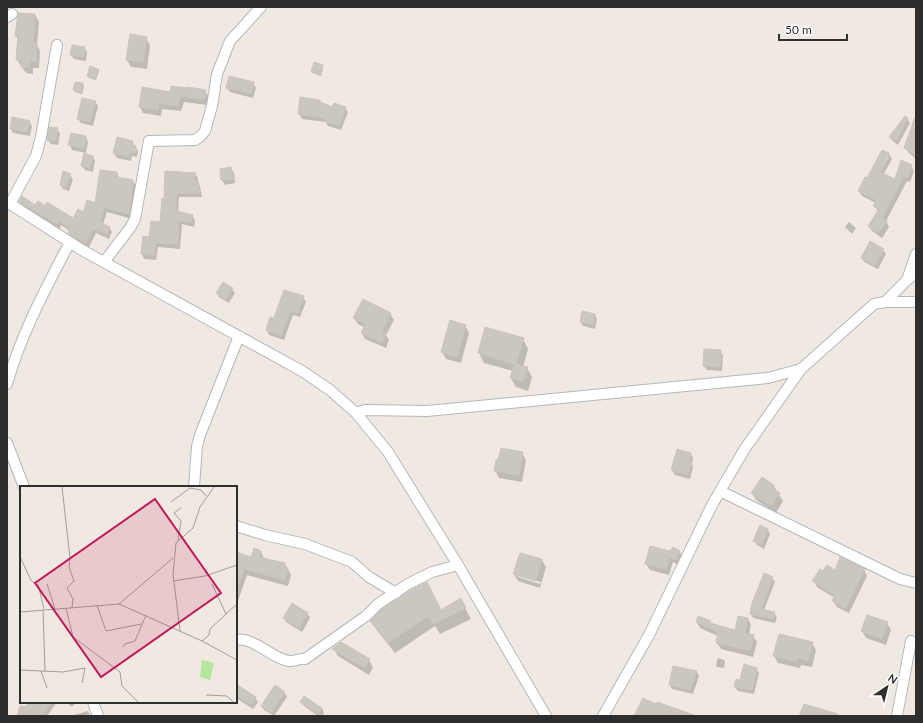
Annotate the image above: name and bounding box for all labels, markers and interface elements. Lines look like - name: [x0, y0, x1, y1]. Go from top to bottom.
- scale bar: [779, 16, 847, 42]
- text: 50 m: [785, 22, 812, 37]
- inset map: [20, 486, 237, 703]
- north arrow: [867, 667, 907, 707]
- text: N: [886, 671, 900, 686]

